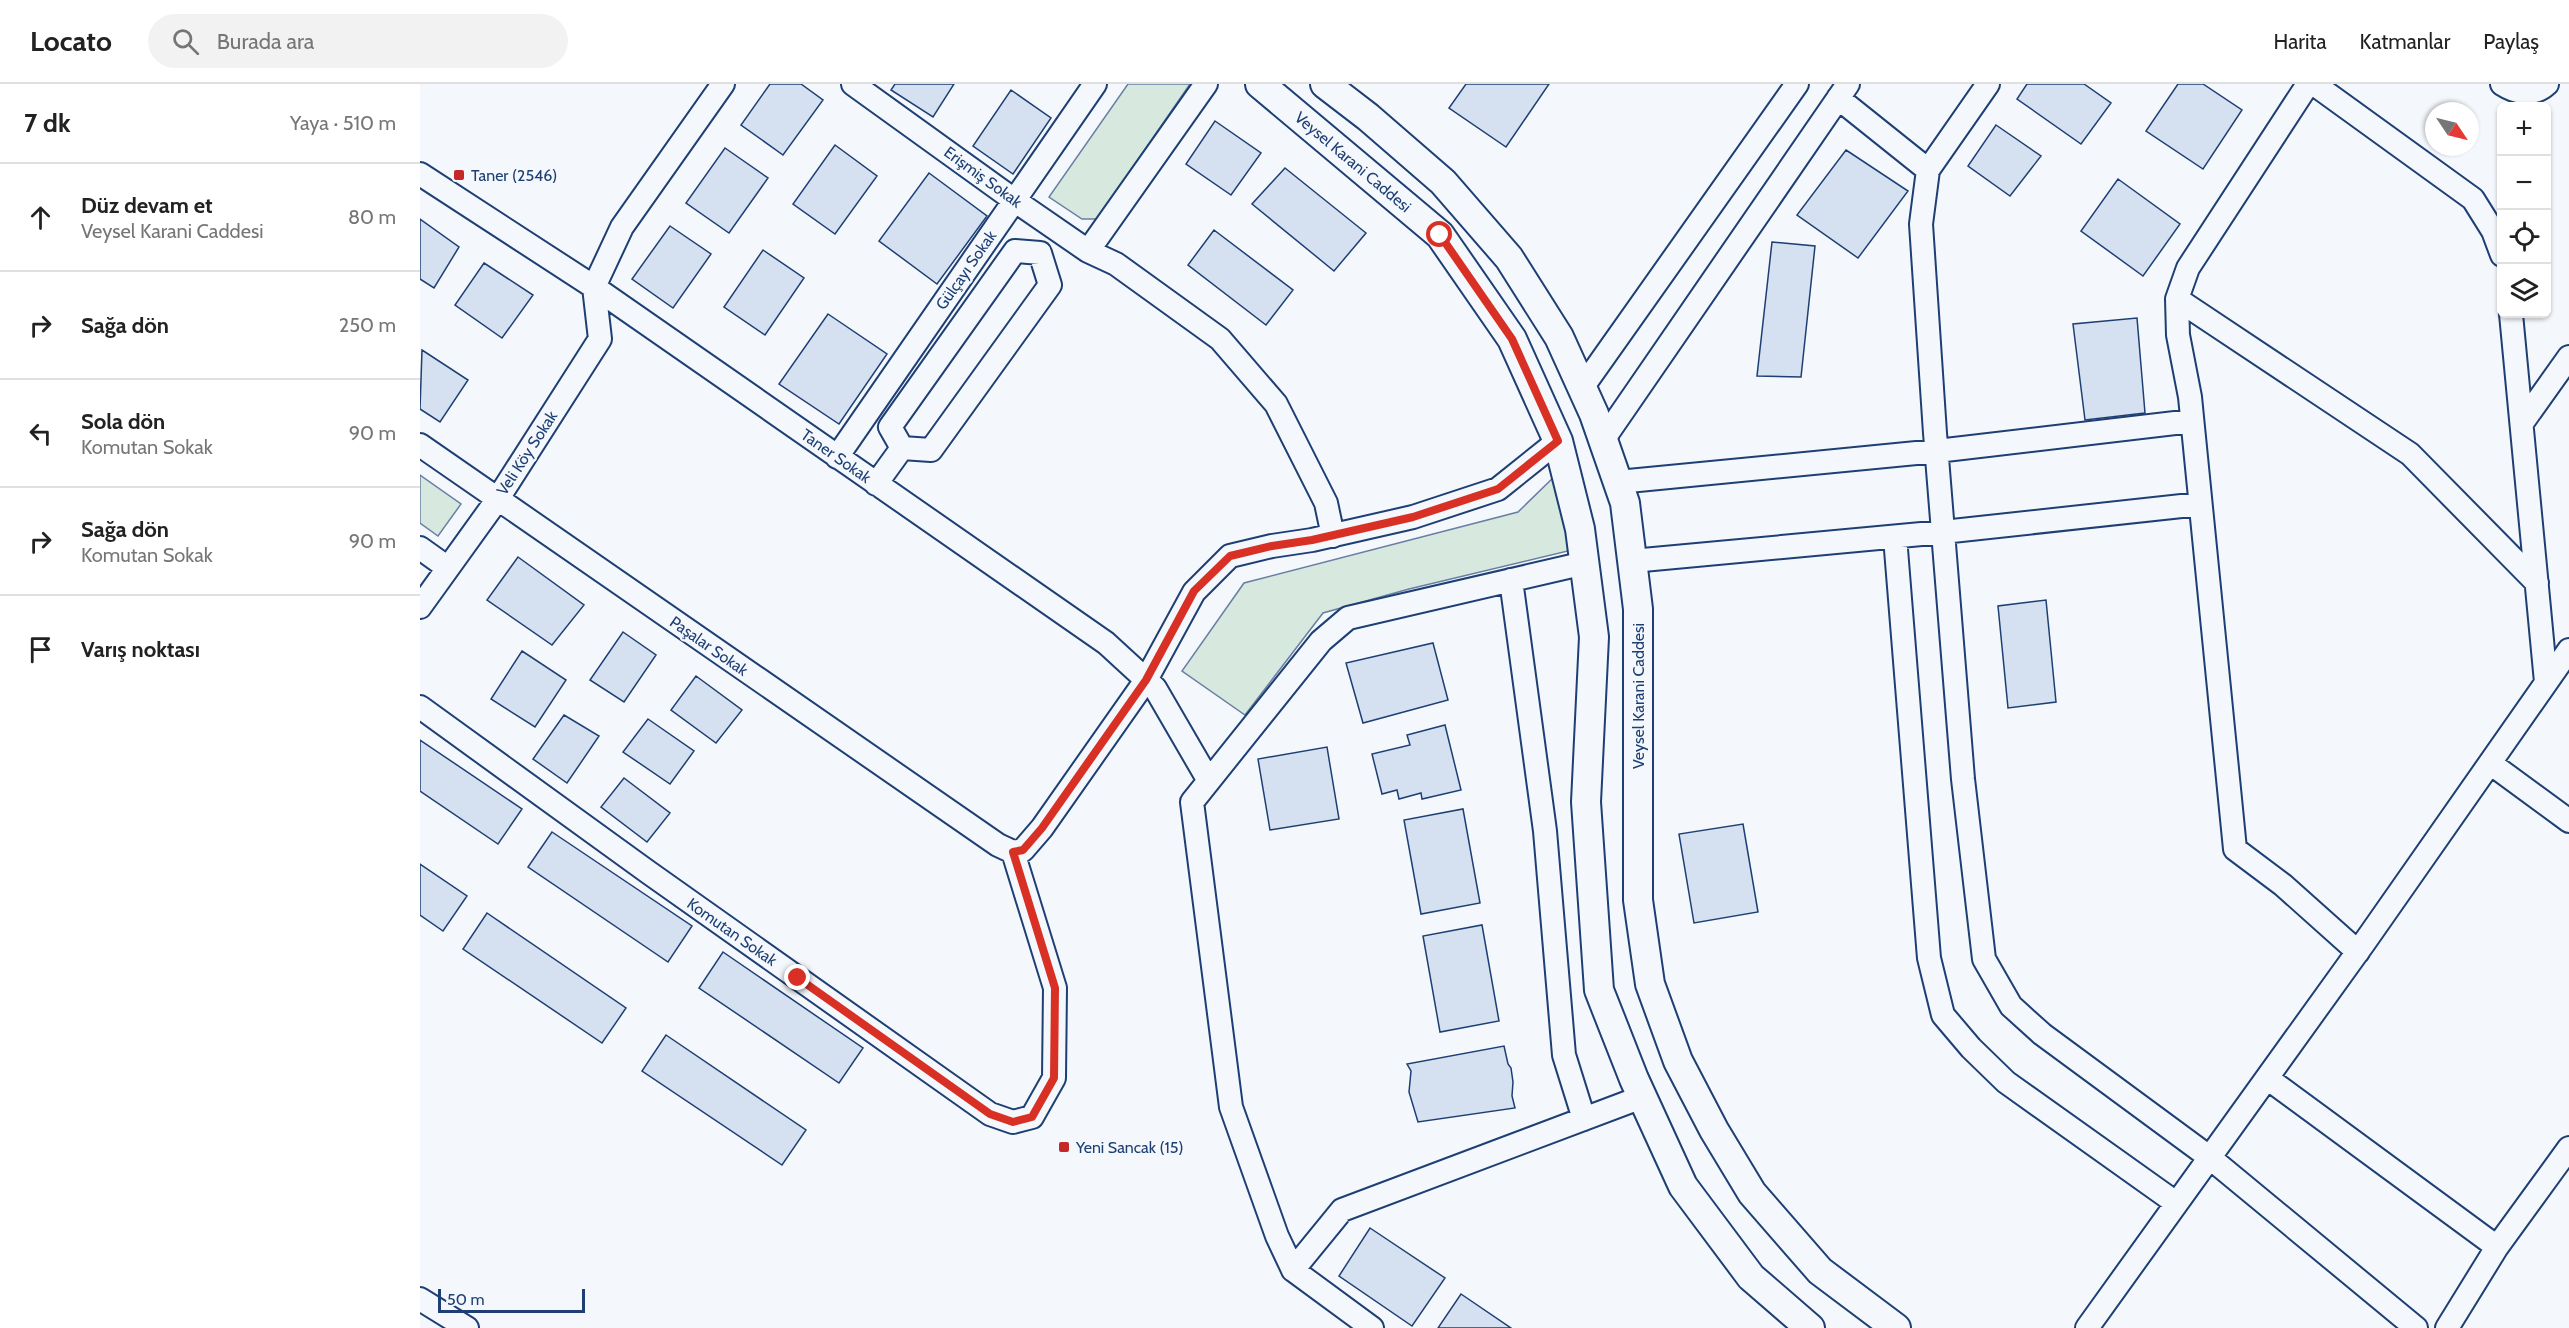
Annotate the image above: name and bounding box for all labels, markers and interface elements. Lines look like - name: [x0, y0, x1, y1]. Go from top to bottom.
- search box: [148, 14, 568, 68]
- text: Locato: [30, 24, 112, 58]
- icon: search: [169, 25, 202, 58]
- text: Burada ara: [217, 28, 314, 55]
- text: Harita: [2274, 29, 2327, 54]
- text: Katmanlar: [2360, 29, 2450, 54]
- text: Paylaş: [2483, 29, 2539, 54]
- north arrow: [2425, 102, 2479, 156]
- map controls: [2497, 102, 2551, 318]
- button: +: [2497, 102, 2551, 156]
- text: 7 dk: [24, 107, 71, 139]
- street label: Veysel Karani Caddesi: [1291, 108, 1415, 216]
- text: Yaya · 510 m: [290, 111, 396, 135]
- street label: Erişmiş Sokak: [940, 142, 1026, 212]
- button: −: [2497, 156, 2551, 210]
- place label: Taner (2546): [471, 166, 557, 185]
- marker: Taner (2546): [452, 168, 466, 182]
- text: Düz devam et: [81, 192, 213, 219]
- icon: ahead: [24, 201, 57, 234]
- text: 80 m: [348, 205, 396, 229]
- button: locate: [2497, 210, 2551, 264]
- text: Veysel Karani Caddesi: [81, 219, 263, 243]
- route start: [1426, 221, 1452, 247]
- street label: Gülçayı Sokak: [932, 226, 1001, 313]
- button: layers: [2497, 264, 2551, 318]
- icon: right: [24, 309, 57, 342]
- text: Sağa dön: [81, 312, 169, 339]
- text: 250 m: [339, 313, 396, 337]
- street label: Veli Köy Sokak: [493, 407, 562, 499]
- text: Sola dön: [81, 408, 165, 435]
- icon: left: [24, 417, 57, 450]
- text: 90 m: [349, 421, 396, 445]
- street label: Taner Sokak: [797, 425, 875, 488]
- text: Komutan Sokak: [81, 435, 213, 459]
- text: Sağa dön: [81, 516, 169, 543]
- icon: right: [24, 525, 57, 558]
- text: 90 m: [349, 529, 396, 553]
- text: Komutan Sokak: [81, 543, 213, 567]
- street label: Paşalar Sokak: [666, 612, 752, 680]
- street label: Veysel Karani Caddesi: [1629, 623, 1648, 769]
- icon: arrive: [24, 633, 57, 666]
- text: Varış noktası: [81, 636, 200, 663]
- street label: Komutan Sokak: [683, 894, 781, 970]
- route end: [784, 964, 810, 990]
- place label: Yeni Sancak (15): [1075, 1138, 1183, 1157]
- marker: Yeni Sancak (15): [1057, 1140, 1071, 1154]
- scale bar: [438, 1286, 585, 1314]
- text: 50 m: [447, 1290, 484, 1309]

